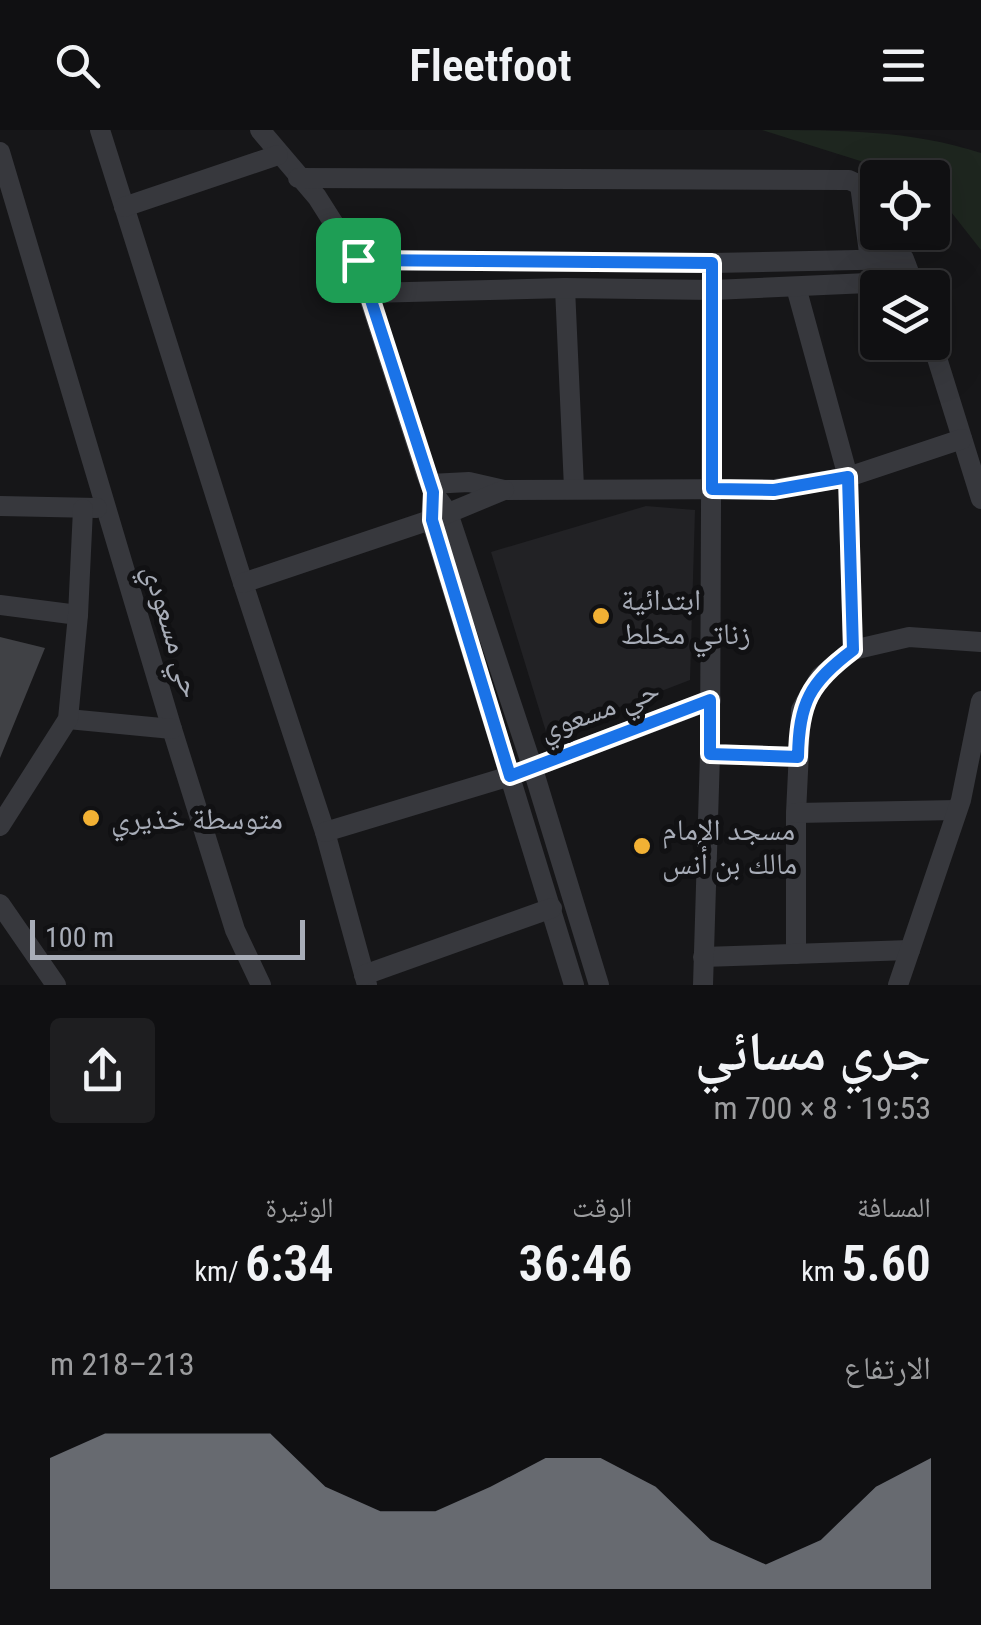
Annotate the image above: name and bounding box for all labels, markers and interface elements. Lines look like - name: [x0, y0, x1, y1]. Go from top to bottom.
- icon: search: [50, 38, 105, 93]
- icon: menu: [876, 38, 931, 93]
- text: Fleetfoot: [409, 39, 572, 92]
- map controls: [860, 160, 950, 360]
- button: locate: [860, 160, 950, 250]
- pin: [316, 218, 401, 303]
- icon: arrive: [331, 233, 386, 288]
- button: layers: [860, 270, 950, 360]
- street label: حي مسعودي: [130, 560, 210, 704]
- place label: ابتدائية زناتي مخلط: [621, 582, 750, 657]
- marker: ابتدائية زناتي مخلط: [590, 605, 612, 627]
- street label: حي مسعوي: [534, 671, 666, 753]
- place label: متوسطة خذيري: [111, 801, 283, 842]
- marker: متوسطة خذيري: [80, 807, 102, 829]
- place label: مسجد الإمام مالك بن أنس: [662, 812, 797, 882]
- marker: مسجد الإمام مالك بن أنس: [631, 835, 653, 857]
- scale bar: [30, 915, 305, 960]
- text: 100 m: [45, 921, 114, 954]
- button: share: [50, 1018, 155, 1123]
- text: جري مسائي: [695, 1019, 931, 1083]
- text: 19:53 · 8 × 700 m: [713, 1089, 931, 1127]
- text: الوتيرة: [266, 1191, 334, 1224]
- text: الوقت: [572, 1191, 632, 1224]
- text: المسافة: [857, 1191, 931, 1224]
- text: 6:34: [245, 1235, 334, 1293]
- text: 36:46: [519, 1235, 632, 1293]
- text: 5.60: [841, 1235, 931, 1293]
- text: /km: [194, 1255, 245, 1288]
- text: km: [801, 1255, 841, 1288]
- text: 213–218 m: [50, 1345, 195, 1383]
- text: الارتفاع: [844, 1349, 931, 1387]

